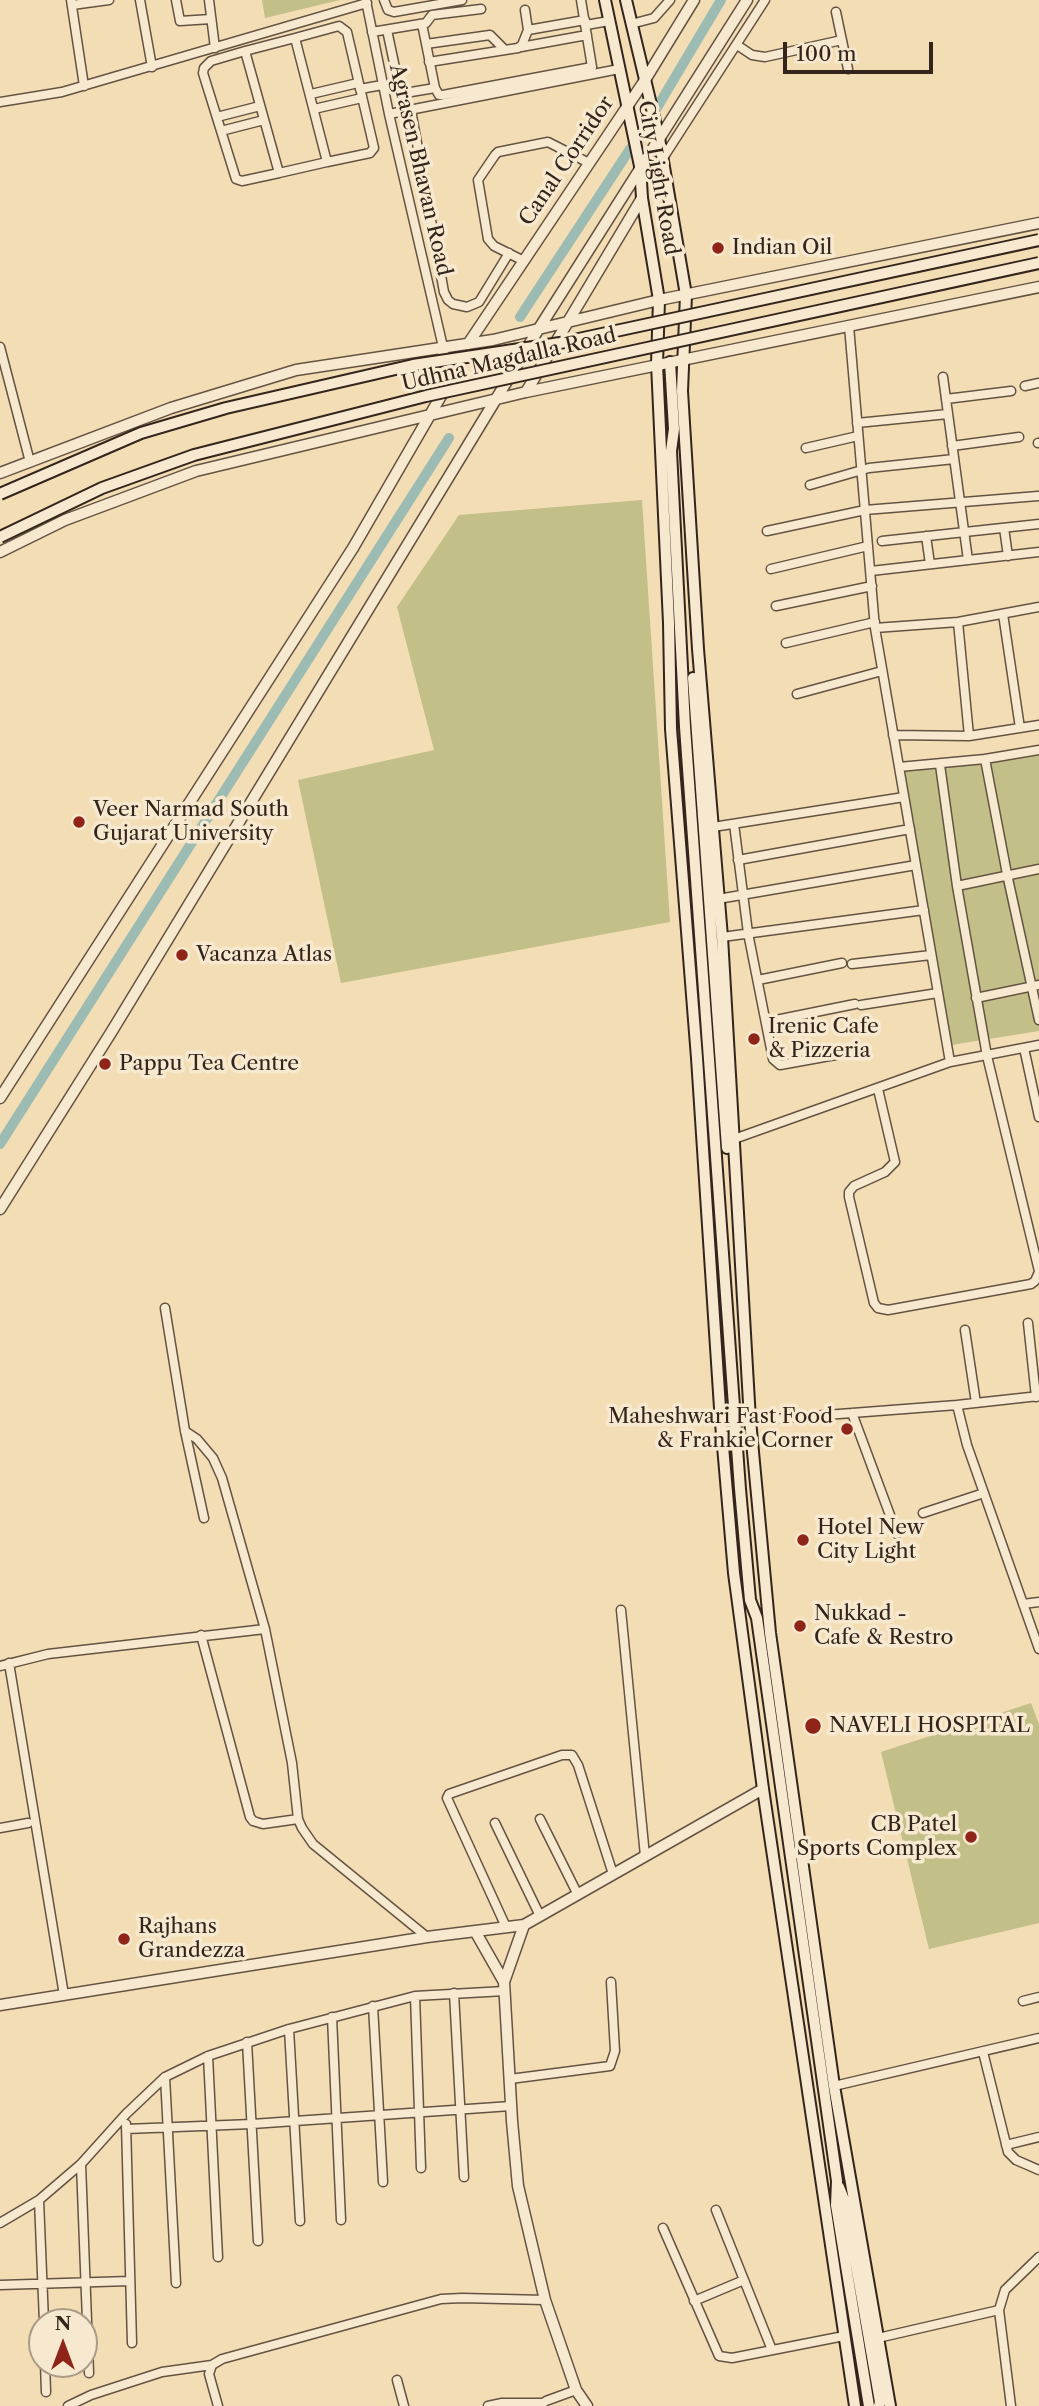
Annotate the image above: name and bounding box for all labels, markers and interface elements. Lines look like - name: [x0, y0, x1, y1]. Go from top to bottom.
- scale bar: [787, 28, 937, 72]
- text: 100 m: [796, 41, 857, 66]
- street label: Agrasen Bhavan Road: [383, 62, 457, 278]
- street label: Canal Corridor: [514, 91, 620, 231]
- street label: City Light Road: [632, 99, 684, 257]
- place label: Indian Oil: [732, 235, 832, 261]
- marker: Indian Oil: [710, 240, 726, 256]
- street label: Udhna Magdalla Road: [399, 323, 619, 397]
- place label: Veer Narmad South Gujarat University: [93, 797, 289, 847]
- marker: Veer Narmad South Gujarat University: [71, 814, 87, 830]
- place label: Vacanza Atlas: [196, 942, 332, 968]
- marker: Vacanza Atlas: [174, 947, 190, 963]
- place label: Irenic Cafe & Pizzeria: [768, 1014, 879, 1064]
- marker: Irenic Cafe & Pizzeria: [746, 1031, 762, 1047]
- place label: Pappu Tea Centre: [119, 1051, 299, 1077]
- marker: Pappu Tea Centre: [97, 1056, 113, 1072]
- place label: Maheshwari Fast Food & Frankie Corner: [608, 1404, 833, 1454]
- marker: Maheshwari Fast Food & Frankie Corner: [839, 1421, 855, 1437]
- place label: Hotel New City Light: [817, 1515, 924, 1565]
- marker: Hotel New City Light: [795, 1532, 811, 1548]
- place label: Nukkad - Cafe & Restro: [814, 1601, 953, 1651]
- marker: Nukkad - Cafe & Restro: [792, 1618, 808, 1634]
- place label: NAVELI HOSPITAL: [829, 1713, 1030, 1739]
- marker: NAVELI HOSPITAL: [803, 1716, 823, 1736]
- place label: CB Patel Sports Complex: [797, 1812, 957, 1862]
- marker: CB Patel Sports Complex: [963, 1829, 979, 1845]
- place label: Rajhans Grandezza: [138, 1914, 245, 1964]
- marker: Rajhans Grandezza: [116, 1931, 132, 1947]
- north arrow: [28, 2308, 98, 2378]
- text: N: [55, 2312, 71, 2335]

